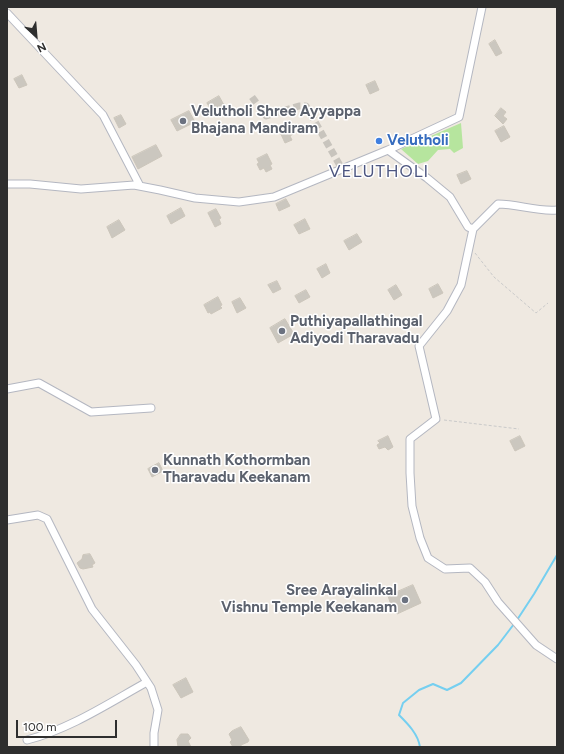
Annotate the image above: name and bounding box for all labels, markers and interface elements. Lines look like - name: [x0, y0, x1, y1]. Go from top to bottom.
- north arrow: [16, 16, 56, 56]
- text: N: [35, 40, 48, 55]
- place label: Velutholi Shree Ayyappa Bhajana Mandiram: [191, 103, 361, 138]
- marker: Velutholi Shree Ayyappa Bhajana Mandiram: [178, 116, 188, 126]
- place label: Velutholi: [387, 132, 449, 150]
- marker: Velutholi: [374, 136, 384, 146]
- district label: VELUTHOLI: [329, 162, 429, 182]
- place label: Puthiyapallathingal Adiyodi Tharavadu: [290, 313, 423, 348]
- marker: Puthiyapallathingal Adiyodi Tharavadu: [277, 326, 287, 336]
- place label: Kunnath Kothormban Tharavadu Keekanam: [163, 452, 310, 487]
- marker: Kunnath Kothormban Tharavadu Keekanam: [150, 465, 160, 475]
- place label: Sree Arayalinkal Vishnu Temple Keekanam: [221, 582, 397, 617]
- marker: Sree Arayalinkal Vishnu Temple Keekanam: [400, 595, 410, 605]
- scale bar: [18, 712, 119, 738]
- text: 100 m: [23, 720, 57, 734]

